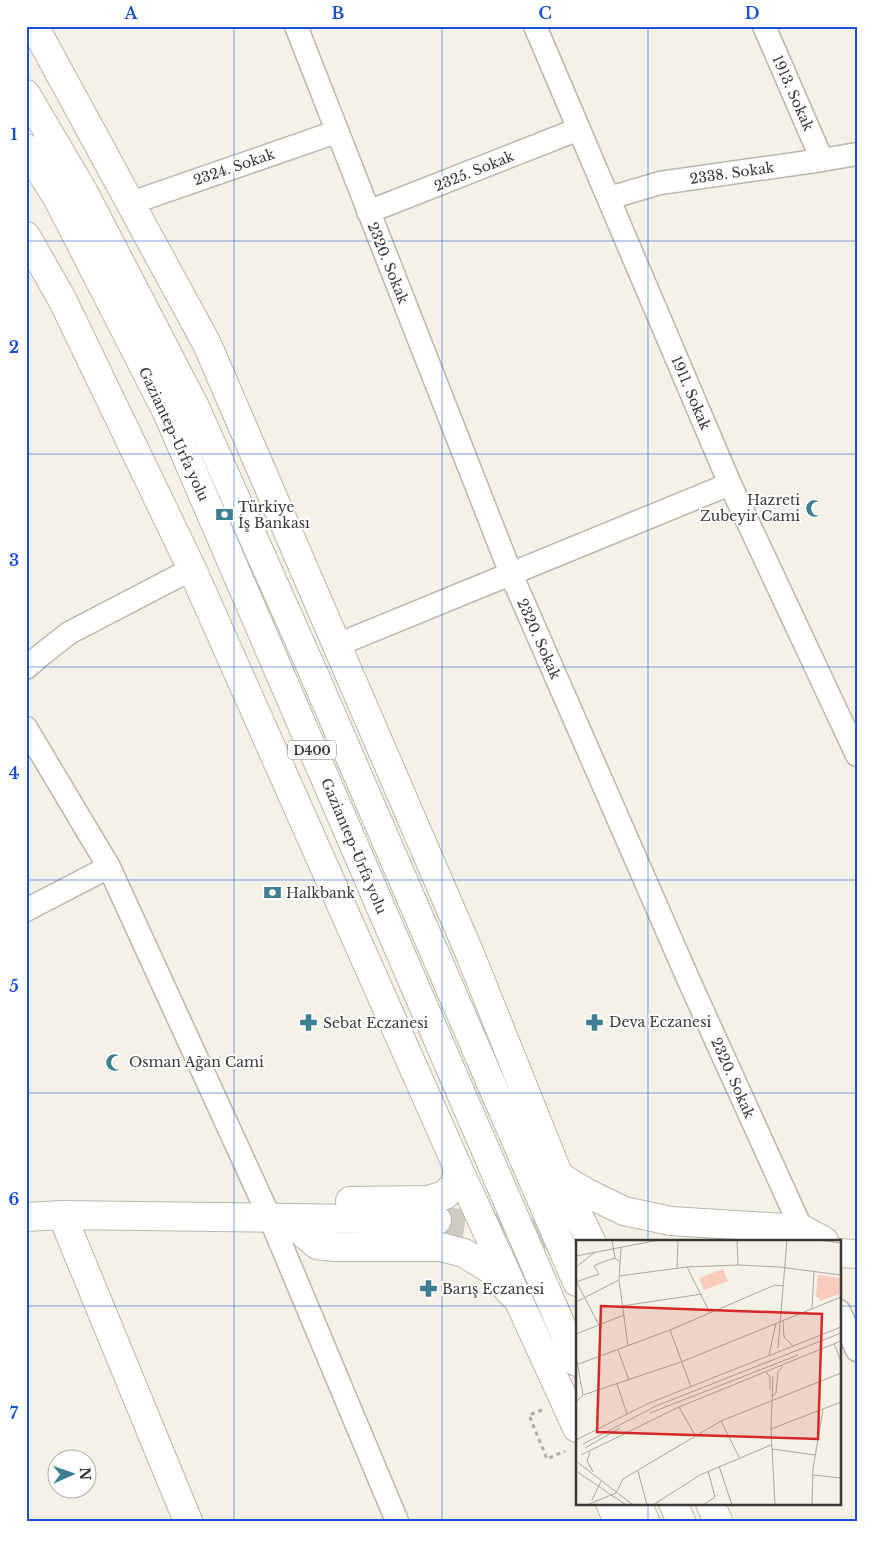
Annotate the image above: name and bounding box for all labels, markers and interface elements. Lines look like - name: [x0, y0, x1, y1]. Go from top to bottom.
- text: A: [124, 3, 139, 23]
- text: B: [332, 3, 345, 23]
- text: C: [538, 3, 552, 23]
- text: D: [745, 3, 759, 23]
- street label: 1913. Sokak: [768, 52, 818, 134]
- text: 1: [11, 124, 18, 144]
- street label: 2324. Sokak: [191, 145, 277, 189]
- street label: 2325. Sokak: [431, 147, 517, 195]
- street label: 2338. Sokak: [689, 158, 776, 188]
- street label: 2320. Sokak: [363, 220, 413, 307]
- text: 2: [9, 337, 19, 357]
- street label: 1911. Sokak: [667, 353, 715, 433]
- street label: Gaziantep-Urfa yolu: [135, 364, 213, 505]
- place label: Hazreti Zubeyir Cami: [700, 491, 800, 525]
- place label: Türkiye İş Bankası: [238, 498, 310, 532]
- mosque icon: Hazreti Zubeyir Cami: [804, 498, 824, 518]
- bank icon: Türkiye İş Bankası: [214, 505, 234, 525]
- text: 3: [9, 550, 19, 570]
- street label: 2320. Sokak: [513, 596, 565, 683]
- road number: D400: [288, 740, 336, 760]
- text: 4: [9, 763, 19, 783]
- street label: Gaziantep-Urfa yolu: [317, 775, 391, 917]
- bank icon: Halkbank: [262, 883, 282, 903]
- place label: Halkbank: [286, 884, 355, 902]
- text: 5: [9, 976, 19, 996]
- pharmacy icon: Deva Eczanesi: [585, 1012, 605, 1032]
- pharmacy icon: Sebat Eczanesi: [299, 1013, 319, 1033]
- place label: Deva Eczanesi: [609, 1013, 711, 1031]
- place label: Sebat Eczanesi: [323, 1014, 429, 1032]
- street label: 2320. Sokak: [707, 1035, 759, 1122]
- mosque icon: Osman Ağan Cami: [105, 1052, 125, 1072]
- place label: Osman Ağan Cami: [129, 1053, 264, 1071]
- text: 6: [9, 1189, 20, 1209]
- inset map: [576, 1240, 840, 1504]
- pharmacy icon: Barış Eczanesi: [418, 1279, 438, 1299]
- place label: Barış Eczanesi: [442, 1280, 545, 1298]
- text: 7: [10, 1403, 19, 1423]
- north arrow: [48, 1450, 98, 1500]
- text: N: [76, 1467, 94, 1480]

